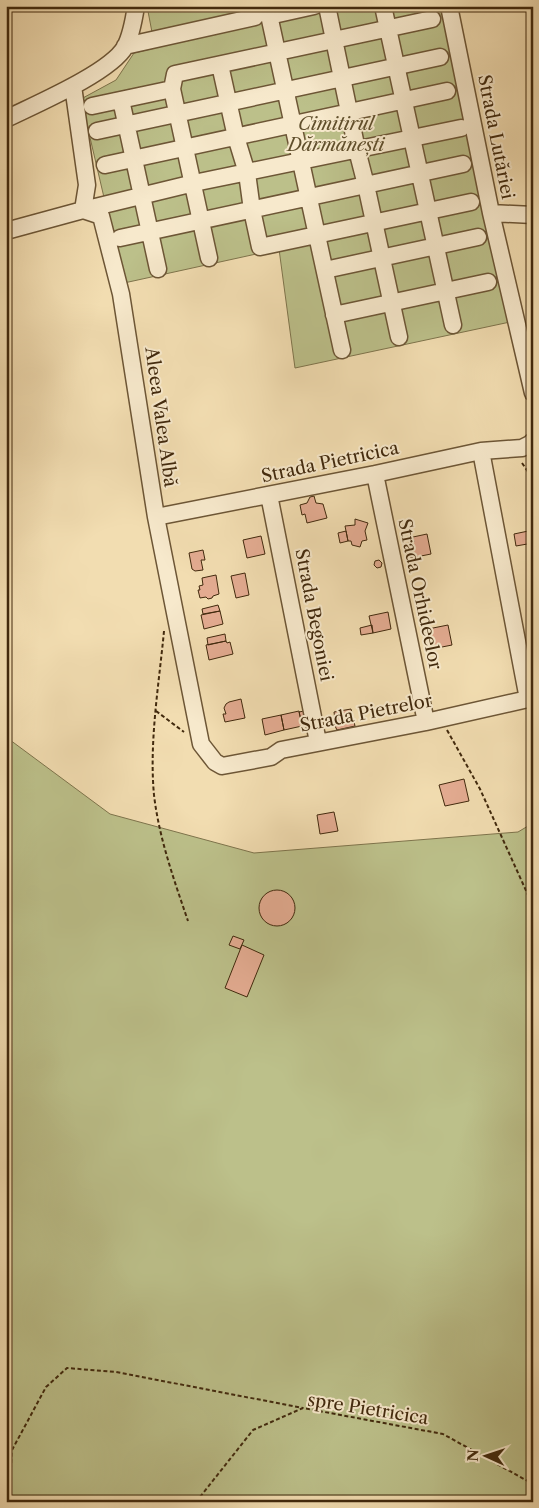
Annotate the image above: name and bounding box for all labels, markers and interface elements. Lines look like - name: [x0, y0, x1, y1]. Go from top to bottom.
- street label: Strada Lutăriei: [473, 73, 519, 202]
- park label: Cimitirul Dărmănești: [286, 113, 386, 157]
- street label: Aleea Valea Albă: [140, 345, 182, 489]
- street label: Strada Pietricica: [259, 437, 401, 487]
- street label: Strada Orhideelor: [393, 517, 447, 672]
- street label: Strada Begoniei: [290, 547, 338, 684]
- street label: Strada Pietrelor: [298, 689, 434, 737]
- street label: spre Pietricica: [306, 1389, 430, 1429]
- north arrow: [462, 1430, 512, 1480]
- text: N: [464, 1449, 482, 1462]

